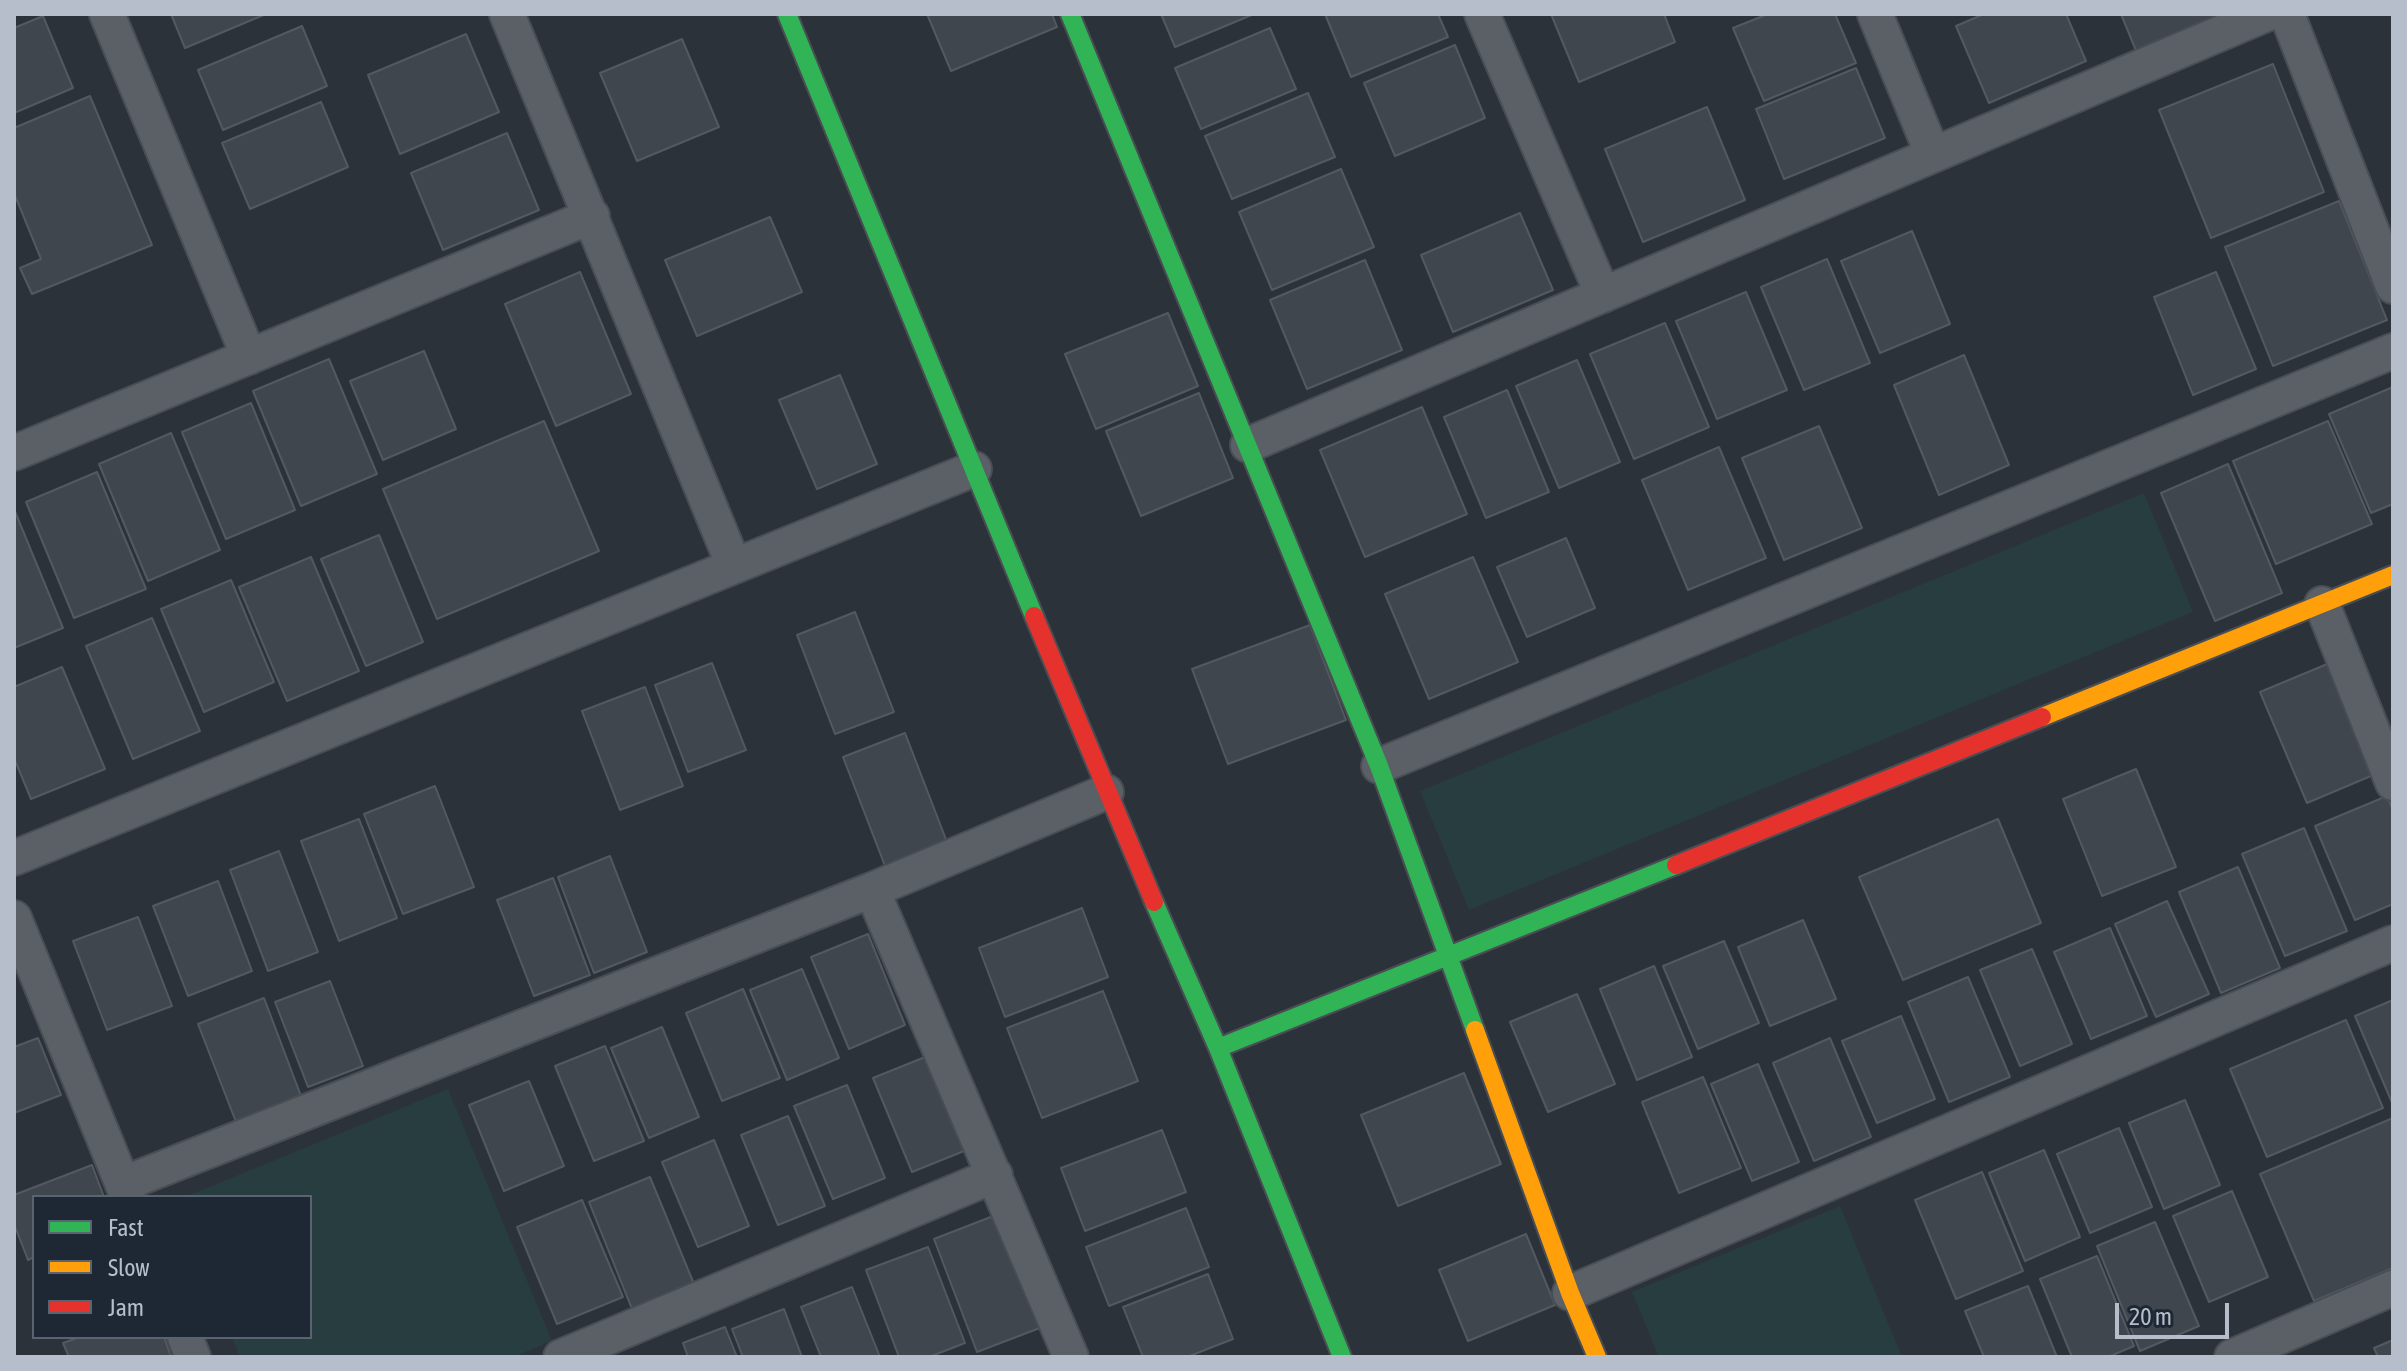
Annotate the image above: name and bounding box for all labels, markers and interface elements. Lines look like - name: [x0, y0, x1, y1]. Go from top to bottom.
- legend: [32, 1195, 312, 1339]
- text: Fast: [108, 1214, 144, 1241]
- text: Slow: [108, 1254, 150, 1281]
- scale bar: [2119, 1287, 2233, 1337]
- text: Jam: [108, 1294, 144, 1321]
- text: 20 m: [2129, 1303, 2172, 1330]

